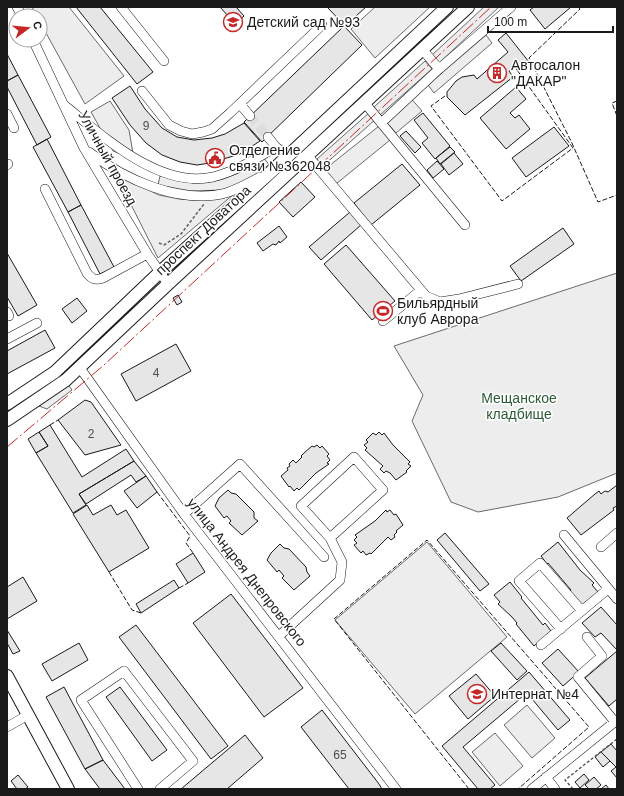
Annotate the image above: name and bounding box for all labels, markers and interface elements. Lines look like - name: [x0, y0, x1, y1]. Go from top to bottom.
- north arrow: [8, 8, 48, 48]
- scale bar: [488, 8, 613, 34]
- school or university icon: Детский сад №93: [222, 11, 244, 33]
- place label: Детский сад №93: [247, 14, 360, 30]
- text: 100 m: [494, 15, 527, 29]
- text: С: [31, 20, 44, 31]
- place label: Автосалон "ДАКАР": [511, 57, 580, 89]
- building icon: Автосалон "ДАКАР": [486, 62, 508, 84]
- street label: Уличный проезд: [75, 108, 141, 208]
- house number: 9: [143, 119, 150, 133]
- place label: Отделение связи №362048: [229, 142, 331, 174]
- public building icon: Отделение связи №362048: [204, 147, 226, 169]
- street label: проспект Доватора: [152, 182, 254, 278]
- place label: Бильярдный клуб Аврора: [397, 295, 479, 327]
- sports icon: Бильярдный клуб Аврора: [372, 300, 394, 322]
- house number: 4: [153, 366, 160, 380]
- park label: Мещанское кладбище: [481, 390, 557, 422]
- house number: 2: [88, 427, 95, 441]
- street label: улица Андрея Днепровского: [184, 495, 310, 649]
- school or university icon: Интернат №4: [466, 683, 488, 705]
- place label: Интернат №4: [491, 686, 579, 702]
- house number: 65: [333, 748, 347, 762]

